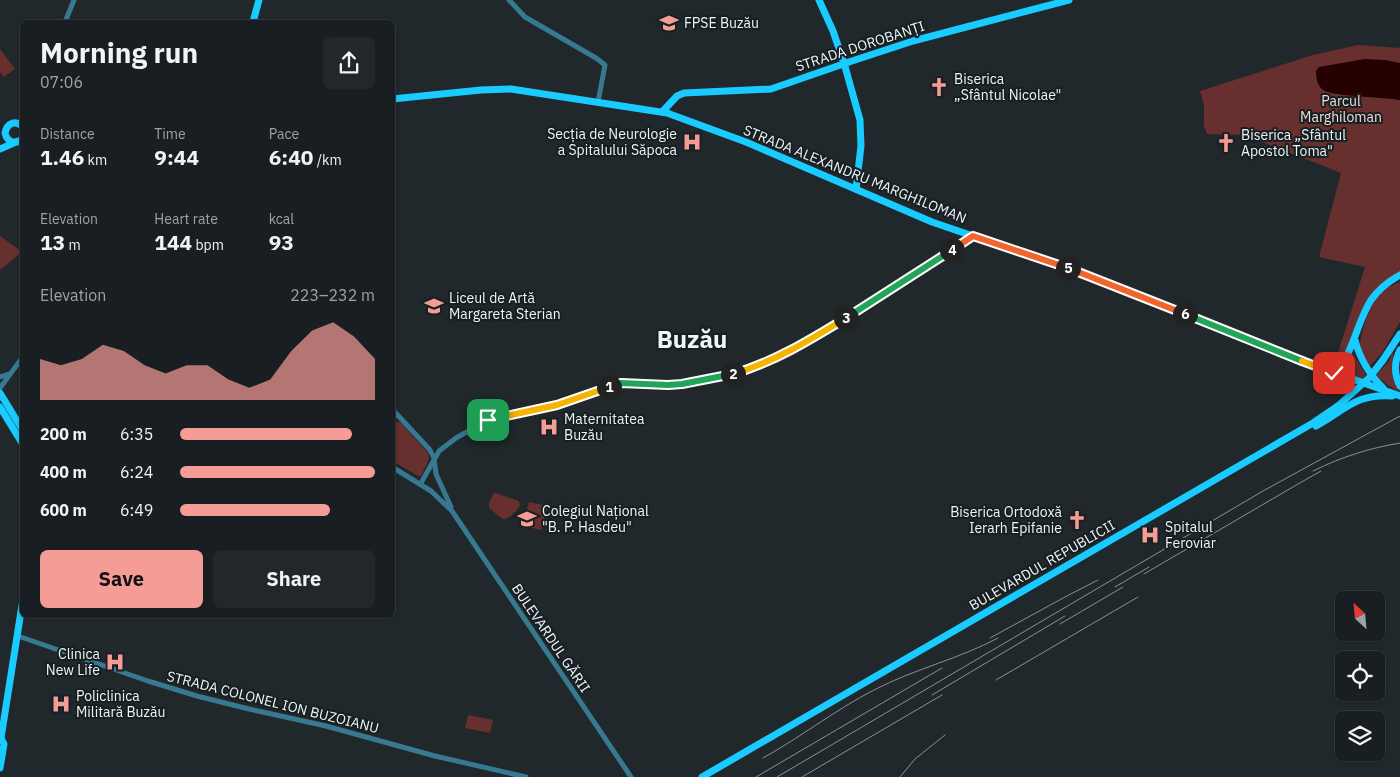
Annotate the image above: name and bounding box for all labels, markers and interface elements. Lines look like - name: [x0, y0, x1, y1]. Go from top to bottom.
- school or university icon: FPSE Buzău: [658, 12, 680, 34]
- place label: FPSE Buzău: [684, 14, 759, 32]
- street label: STRADA DOROBANȚI: [793, 17, 927, 75]
- text: Morning run: [40, 34, 198, 71]
- button: share: [323, 37, 375, 89]
- place label: Biserica „Sfântul Nicolae": [954, 70, 1061, 104]
- text: 07:06: [40, 72, 83, 92]
- church icon: Biserica „Sfântul Nicolae": [928, 76, 950, 98]
- park label: Parcul Marghiloman: [1300, 92, 1382, 126]
- street label: STRADA ALEXANDRU MARGHILOMAN: [741, 121, 969, 227]
- text: Distance: [40, 125, 95, 143]
- text: Time: [154, 125, 186, 143]
- text: Pace: [269, 125, 299, 143]
- place label: Secția de Neurologie a Spitalului Săpoca: [547, 125, 678, 159]
- place label: Biserica „Sfântul Apostol Toma": [1241, 126, 1346, 160]
- hospital icon: Secția de Neurologie a Spitalului Săpoca: [681, 131, 703, 153]
- church icon: Biserica „Sfântul Apostol Toma": [1215, 132, 1237, 154]
- text: 1.46: [40, 143, 84, 171]
- text: 9:44: [154, 143, 199, 171]
- text: 6:40: [269, 143, 313, 171]
- text: km: [84, 151, 107, 169]
- text: /km: [313, 151, 342, 169]
- text: Elevation: [40, 210, 98, 228]
- text: Heart rate: [154, 210, 218, 228]
- text: kcal: [269, 210, 294, 228]
- text: 13: [40, 228, 65, 256]
- text: 144: [154, 228, 192, 256]
- text: 93: [269, 228, 294, 256]
- text: m: [65, 236, 81, 254]
- text: bpm: [192, 236, 224, 254]
- pin: 4: [940, 238, 964, 262]
- text: 4: [948, 241, 957, 259]
- pin: 5: [1056, 256, 1080, 280]
- text: 5: [1064, 259, 1073, 277]
- text: Elevation: [40, 285, 106, 305]
- text: 223–232 m: [290, 285, 375, 305]
- place label: Liceul de Artă Margareta Sterian: [449, 289, 561, 323]
- school or university icon: Liceul de Artă Margareta Sterian: [423, 295, 445, 317]
- pin: 6: [1172, 302, 1198, 326]
- text: 6: [1181, 305, 1190, 323]
- pin: 3: [834, 306, 858, 330]
- text: 3: [842, 309, 851, 327]
- district label: Buzău: [657, 323, 727, 355]
- pin: [1313, 352, 1355, 394]
- icon: check: [1320, 359, 1348, 387]
- pin: 2: [720, 362, 746, 386]
- text: 2: [729, 365, 738, 383]
- pin: 1: [596, 374, 622, 400]
- text: 1: [605, 378, 614, 396]
- pin: [467, 399, 509, 441]
- icon: arrive: [474, 406, 502, 434]
- place label: Maternitatea Buzău: [564, 410, 645, 444]
- hospital icon: Maternitatea Buzău: [538, 416, 560, 438]
- text: 200 m: [40, 424, 87, 444]
- text: 6:35: [120, 424, 153, 444]
- text: 400 m: [40, 462, 87, 482]
- text: 6:24: [120, 462, 153, 482]
- text: 600 m: [40, 500, 87, 520]
- text: 6:49: [120, 500, 153, 520]
- place label: Colegiul Național "B. P. Hasdeu": [542, 502, 649, 536]
- place label: Biserica Ortodoxă Ierarh Epifanie: [950, 503, 1063, 537]
- school or university icon: Colegiul Național "B. P. Hasdeu": [516, 508, 538, 530]
- church icon: Biserica Ortodoxă Ierarh Epifanie: [1066, 509, 1088, 531]
- street label: BULEVARDUL REPUBLICII: [966, 516, 1118, 614]
- place label: Spitalul Feroviar: [1165, 518, 1216, 552]
- hospital icon: Spitalul Feroviar: [1139, 524, 1161, 546]
- button: Save: [40, 550, 203, 608]
- button: Share: [213, 550, 375, 608]
- street label: BULEVARDUL GĂRII: [508, 580, 595, 696]
- north arrow: [1335, 591, 1385, 641]
- map controls: [1335, 591, 1385, 761]
- place label: Clinica New Life: [46, 645, 101, 679]
- hospital icon: Clinica New Life: [104, 651, 126, 673]
- button: locate: [1335, 651, 1385, 701]
- street label: STRADA COLONEL ION BUZOIANU: [165, 667, 381, 737]
- place label: Policlinica Militară Buzău: [76, 687, 165, 721]
- hospital icon: Policlinica Militară Buzău: [50, 693, 72, 715]
- button: layers: [1335, 711, 1385, 761]

